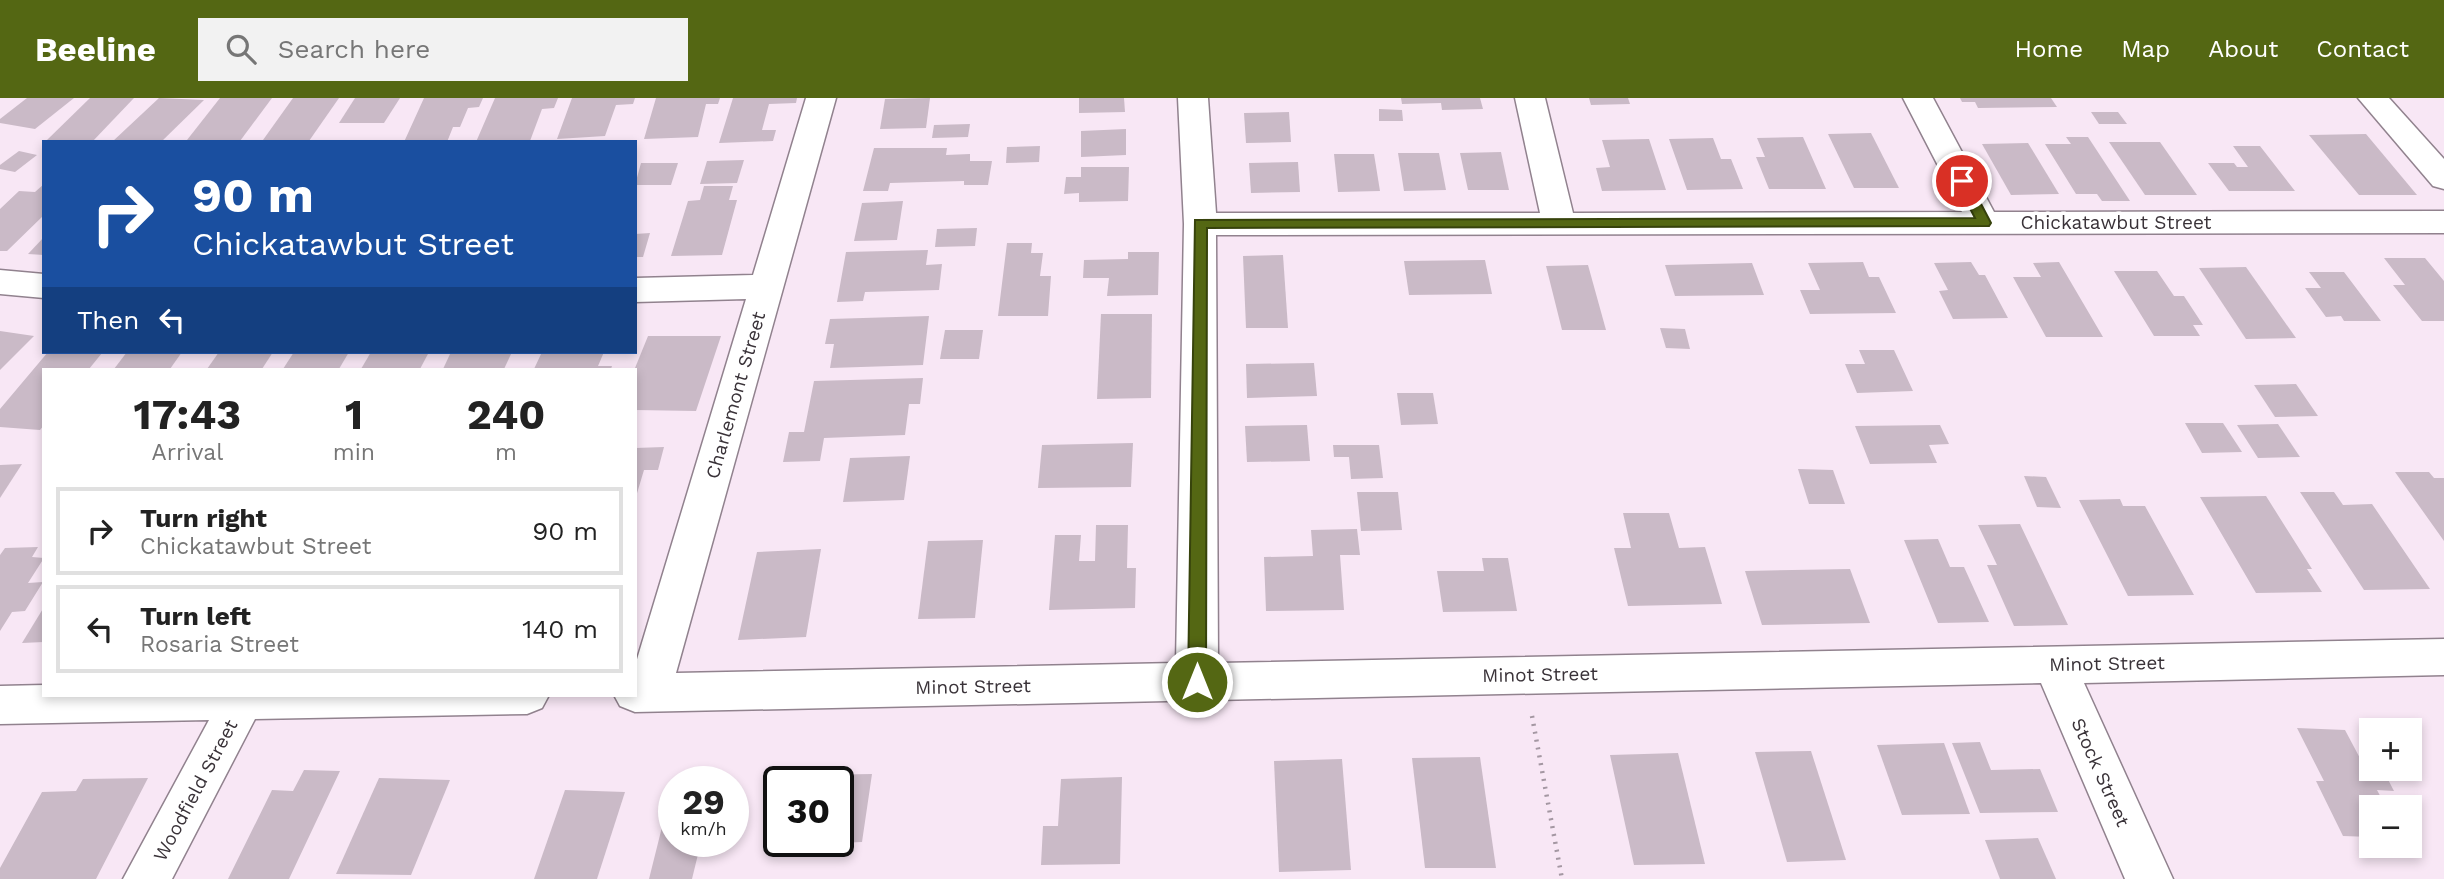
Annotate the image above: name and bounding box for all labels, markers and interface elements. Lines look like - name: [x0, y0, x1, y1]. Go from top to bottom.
- search box: [198, 18, 688, 81]
- text: Beeline: [35, 30, 156, 69]
- icon: search: [222, 30, 260, 68]
- text: Search here: [278, 34, 430, 64]
- text: Home: [2015, 35, 2083, 63]
- text: Map: [2121, 35, 2170, 63]
- text: About: [2208, 35, 2278, 63]
- text: Contact: [2316, 35, 2409, 63]
- pin: [1932, 151, 1992, 211]
- icon: arrive: [1943, 162, 1981, 200]
- text: 90 m: [192, 166, 314, 224]
- icon: right: [77, 168, 168, 259]
- street label: Chickatawbut Street: [2020, 211, 2212, 234]
- text: Chickatawbut Street: [192, 225, 514, 263]
- icon: left: [153, 301, 191, 339]
- text: Then: [77, 305, 139, 335]
- street label: Charlemont Street: [701, 309, 770, 481]
- text: 17:43: [134, 390, 241, 439]
- text: 1: [345, 390, 363, 439]
- text: 240: [467, 390, 545, 439]
- text: Arrival: [152, 439, 223, 466]
- text: min: [333, 439, 375, 466]
- text: m: [495, 439, 517, 466]
- text: Turn right: [140, 503, 267, 533]
- icon: right: [81, 512, 119, 550]
- text: 90 m: [532, 516, 598, 546]
- text: Chickatawbut Street: [140, 533, 371, 560]
- text: Turn left: [140, 601, 251, 631]
- icon: left: [81, 610, 119, 648]
- text: 140 m: [522, 614, 598, 644]
- text: Rosaria Street: [140, 631, 299, 658]
- position arrow: [1160, 645, 1234, 719]
- street label: Minot Street: [2049, 651, 2165, 676]
- street label: Minot Street: [1482, 662, 1598, 687]
- street label: Minot Street: [915, 674, 1031, 699]
- street label: Stock Street: [2066, 714, 2135, 830]
- street label: Woodfield Street: [148, 715, 243, 865]
- map controls: [2359, 718, 2422, 858]
- button: +: [2359, 718, 2422, 781]
- speed limit sign: 30: [763, 766, 854, 857]
- text: 29: [682, 781, 725, 823]
- button: −: [2359, 795, 2422, 858]
- text: km/h: [680, 818, 727, 839]

